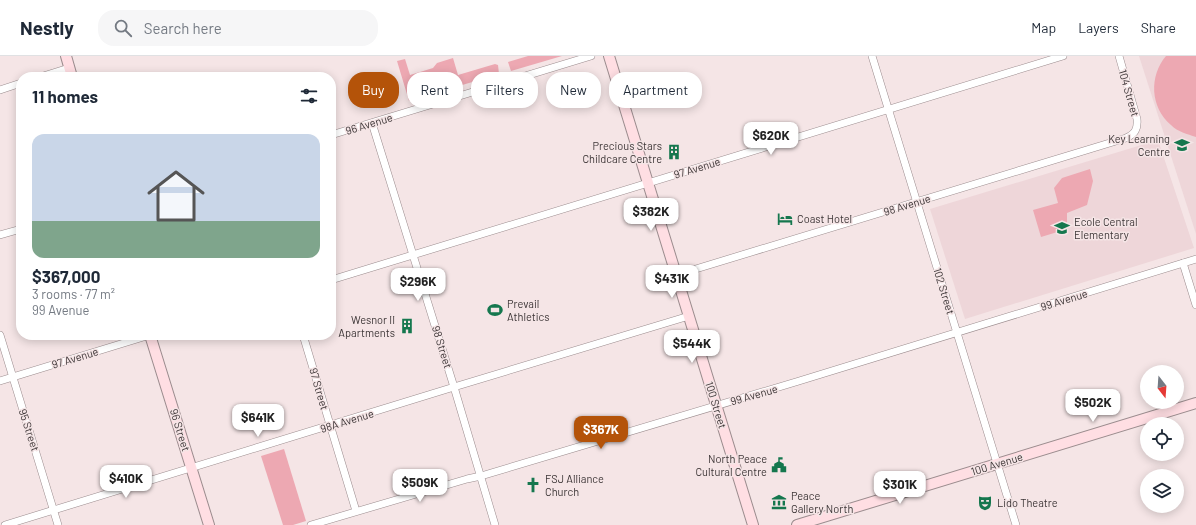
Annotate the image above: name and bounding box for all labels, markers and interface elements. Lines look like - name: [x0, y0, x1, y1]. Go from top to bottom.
- search box: [98, 10, 378, 46]
- text: Nestly: [20, 16, 74, 39]
- icon: search: [112, 17, 134, 39]
- text: Search here: [144, 19, 222, 37]
- text: Map: [1031, 19, 1056, 36]
- text: Layers: [1078, 19, 1119, 36]
- text: Share: [1141, 19, 1176, 36]
- street label: 104 Street: [1117, 68, 1142, 118]
- chip: Buy: [348, 72, 399, 108]
- chip: Rent: [407, 72, 463, 108]
- chip: Filters: [471, 72, 538, 108]
- chip: New: [546, 72, 601, 108]
- chip: Apartment: [609, 72, 702, 108]
- icon: filters: [298, 85, 320, 107]
- text: 11 homes: [32, 86, 98, 106]
- street label: 96 Avenue: [344, 110, 394, 137]
- pin: $620K: [743, 122, 799, 156]
- text: $620K: [752, 127, 790, 143]
- place label: Key Learning Centre: [1108, 132, 1170, 158]
- school or university icon: Key Learning Centre: [1173, 136, 1191, 154]
- place label: Precious Stars Childcare Centre: [582, 139, 662, 165]
- building icon: Precious Stars Childcare Centre: [665, 143, 683, 161]
- street label: 97 Avenue: [672, 154, 722, 181]
- icon: home: [140, 160, 212, 232]
- street label: 98 Avenue: [882, 191, 932, 218]
- pin: $382K: [623, 198, 679, 232]
- text: $382K: [633, 203, 669, 219]
- hotel icon: Coast Hotel: [776, 210, 794, 228]
- place label: Coast Hotel: [797, 212, 852, 225]
- place label: Ecole Central Elementary: [1074, 215, 1138, 241]
- school or university icon: Ecole Central Elementary: [1053, 219, 1071, 237]
- pin: $431K: [644, 265, 700, 299]
- text: $367,000: [32, 266, 100, 286]
- street label: 102 Street: [931, 266, 958, 316]
- pin: $296K: [390, 268, 446, 302]
- text: $431K: [654, 270, 690, 286]
- text: $296K: [400, 273, 436, 289]
- text: 3 rooms · 77 m²: [32, 286, 115, 302]
- street label: 99 Avenue: [1039, 286, 1089, 313]
- place label: Prevail Athletics: [507, 297, 550, 323]
- sports icon: Prevail Athletics: [486, 301, 504, 319]
- text: 99 Avenue: [32, 302, 89, 318]
- place label: Wesnor II Apartments: [338, 313, 395, 339]
- building icon: Wesnor II Apartments: [398, 317, 416, 335]
- street label: 98 Street: [430, 324, 455, 370]
- pin: $544K: [664, 330, 720, 364]
- text: $544K: [673, 335, 711, 351]
- street label: 97 Avenue: [50, 344, 100, 371]
- north arrow: [1140, 365, 1184, 409]
- map controls: [1140, 365, 1184, 513]
- street label: 97 Street: [307, 366, 332, 411]
- street label: 100 Street: [703, 380, 730, 430]
- street label: 99 Avenue: [729, 382, 779, 407]
- pin: $502K: [1065, 389, 1121, 423]
- text: $502K: [1074, 394, 1112, 410]
- pin: $641K: [230, 404, 286, 438]
- street label: 98A Avenue: [319, 406, 375, 435]
- street label: 95 Street: [17, 407, 42, 453]
- street label: 96 Street: [168, 407, 193, 453]
- text: $641K: [241, 409, 275, 425]
- pin: $367K: [573, 416, 629, 450]
- button: locate: [1140, 417, 1184, 461]
- text: $367K: [583, 421, 619, 437]
- street label: 100 Avenue: [969, 449, 1024, 478]
- place label: North Peace Cultural Centre: [695, 452, 767, 478]
- public building icon: North Peace Cultural Centre: [770, 456, 788, 474]
- pin: $410K: [98, 465, 154, 499]
- pin: $509K: [392, 469, 448, 503]
- button: layers: [1140, 469, 1184, 513]
- text: $410K: [109, 470, 143, 486]
- pin: $301K: [872, 471, 928, 505]
- place label: FSJ Alliance Church: [545, 472, 604, 498]
- text: $509K: [402, 474, 438, 490]
- church icon: FSJ Alliance Church: [524, 476, 542, 494]
- text: $301K: [883, 476, 917, 492]
- place label: Peace Gallery North: [791, 489, 853, 515]
- museum icon: Peace Gallery North: [770, 493, 788, 511]
- theatre icon: Lido Theatre: [976, 494, 994, 512]
- place label: Lido Theatre: [997, 496, 1058, 509]

